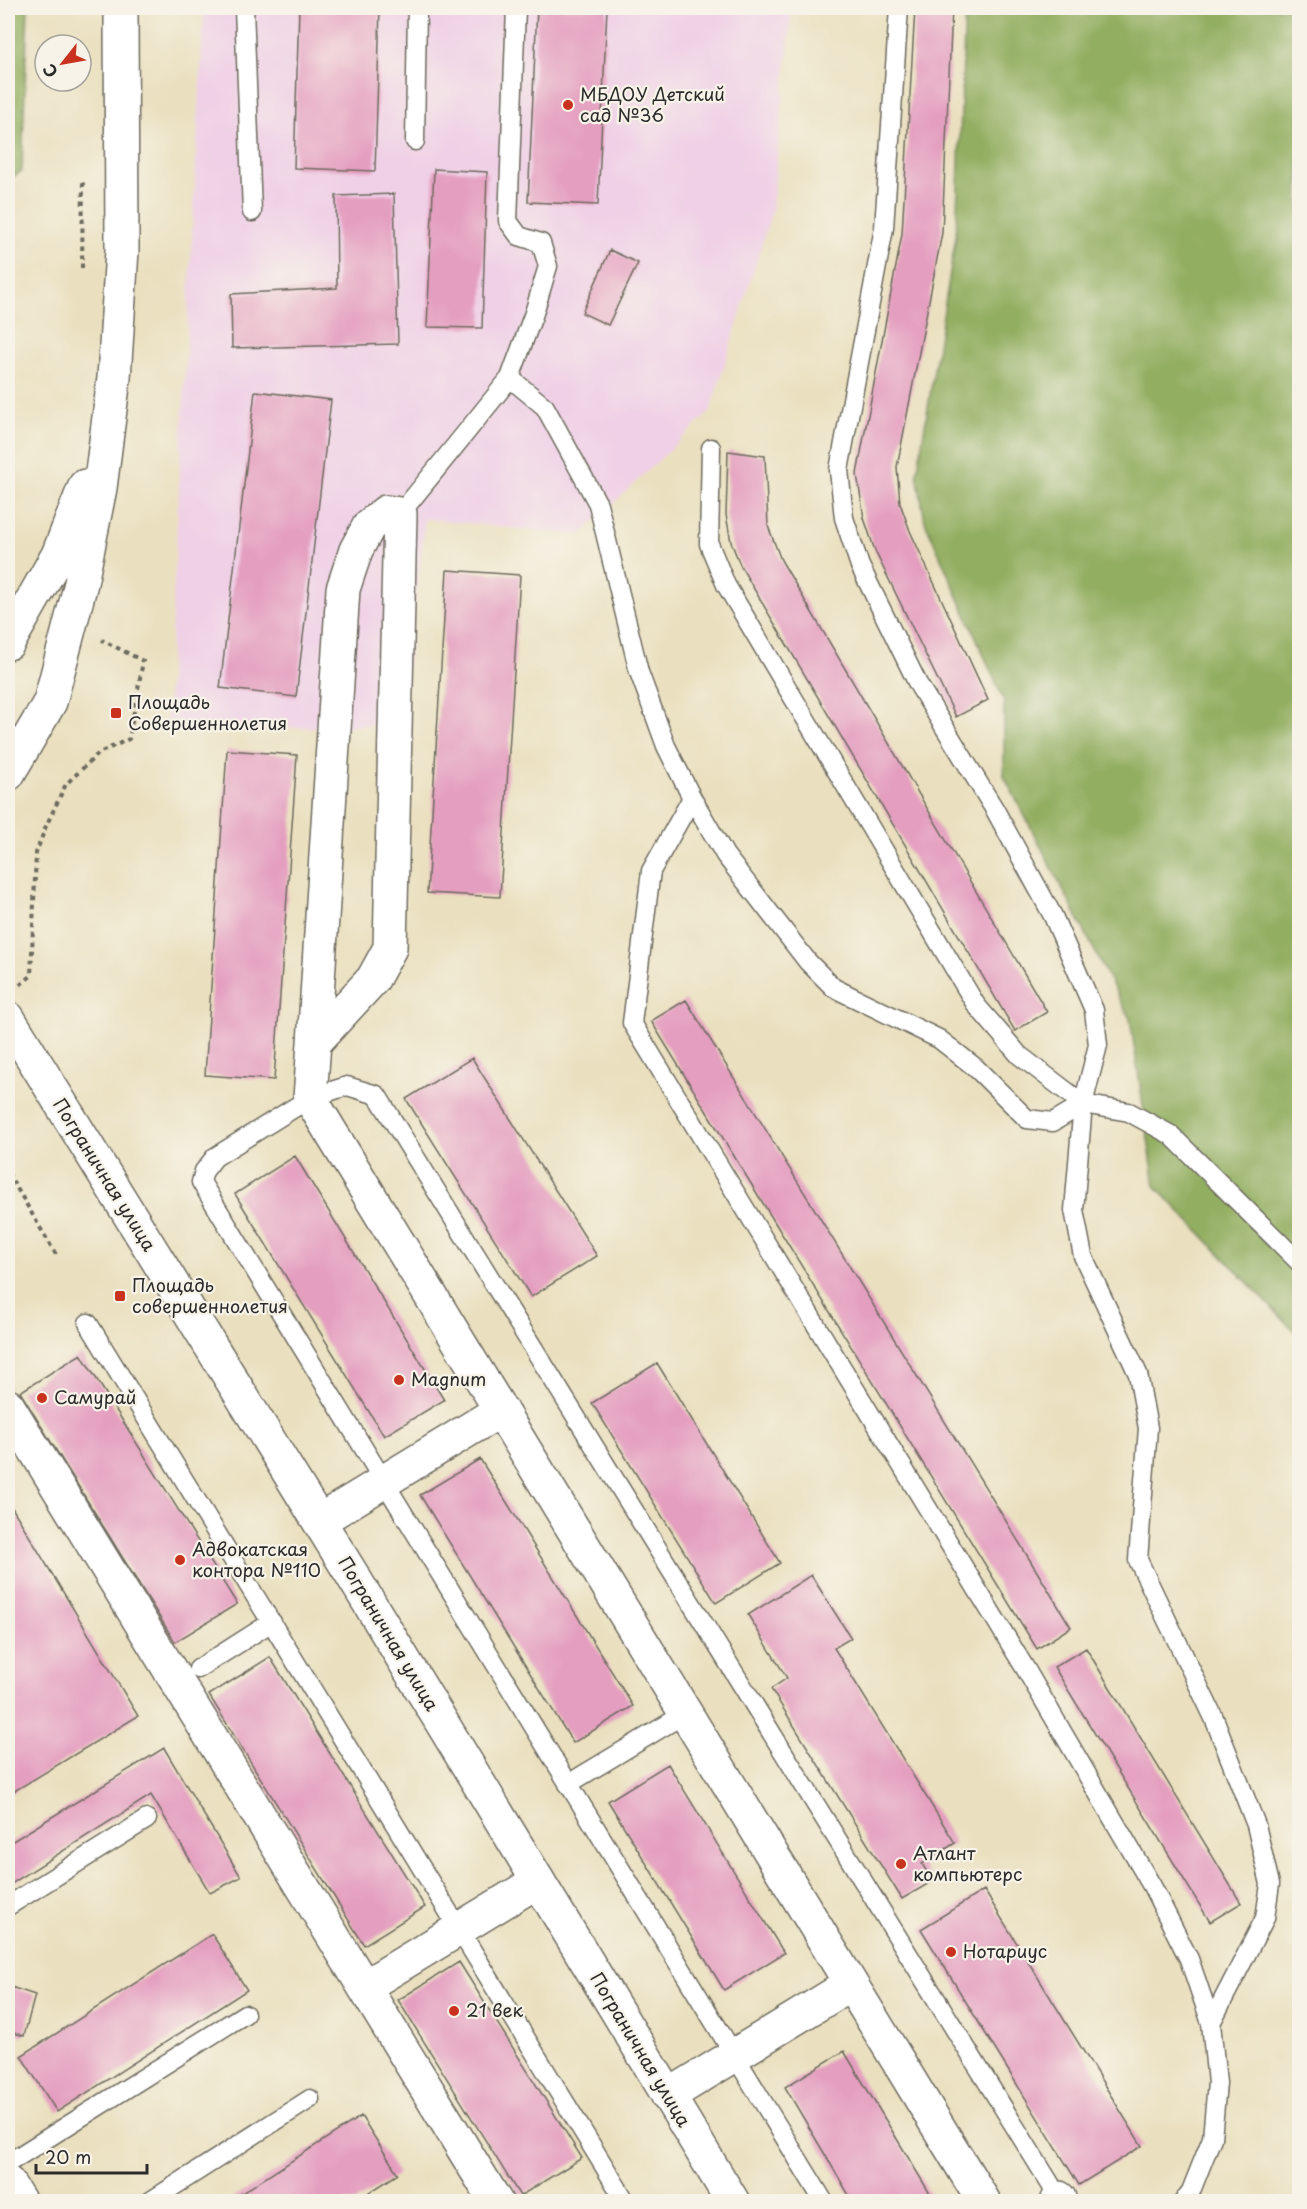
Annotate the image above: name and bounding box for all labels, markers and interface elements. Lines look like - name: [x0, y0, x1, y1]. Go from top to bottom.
- north arrow: [33, 33, 93, 93]
- text: С: [36, 60, 63, 83]
- place label: МБДОУ Детский сад №36: [580, 80, 725, 128]
- marker: МБДОУ Детский сад №36: [561, 98, 575, 112]
- place label: Площадь Совершеннолетия: [128, 688, 287, 736]
- marker: Площадь Совершеннолетия: [109, 706, 123, 720]
- street label: Пограничная улица: [47, 1092, 164, 1257]
- place label: Площадь совершеннолетия: [132, 1271, 288, 1319]
- marker: Площадь совершеннолетия: [113, 1289, 127, 1303]
- place label: Magnum: [411, 1365, 486, 1392]
- marker: Magnum: [392, 1373, 406, 1387]
- place label: Самурай: [54, 1383, 136, 1410]
- marker: Самурай: [35, 1391, 49, 1405]
- place label: Адвокатская контора №110: [192, 1535, 321, 1583]
- street label: Пограничная улица: [332, 1551, 447, 1716]
- marker: Адвокатская контора №110: [173, 1553, 187, 1567]
- place label: Атлант компьютерс: [913, 1839, 1022, 1887]
- marker: Атлант компьютерс: [894, 1857, 908, 1871]
- place label: Нотариус: [963, 1937, 1047, 1964]
- marker: Нотариус: [944, 1945, 958, 1959]
- street label: Пограничная улица: [584, 1967, 699, 2132]
- place label: 21 век: [466, 1996, 524, 2023]
- marker: 21 век: [447, 2004, 461, 2018]
- scale bar: [36, 2137, 147, 2175]
- text: 20 m: [45, 2143, 91, 2170]

